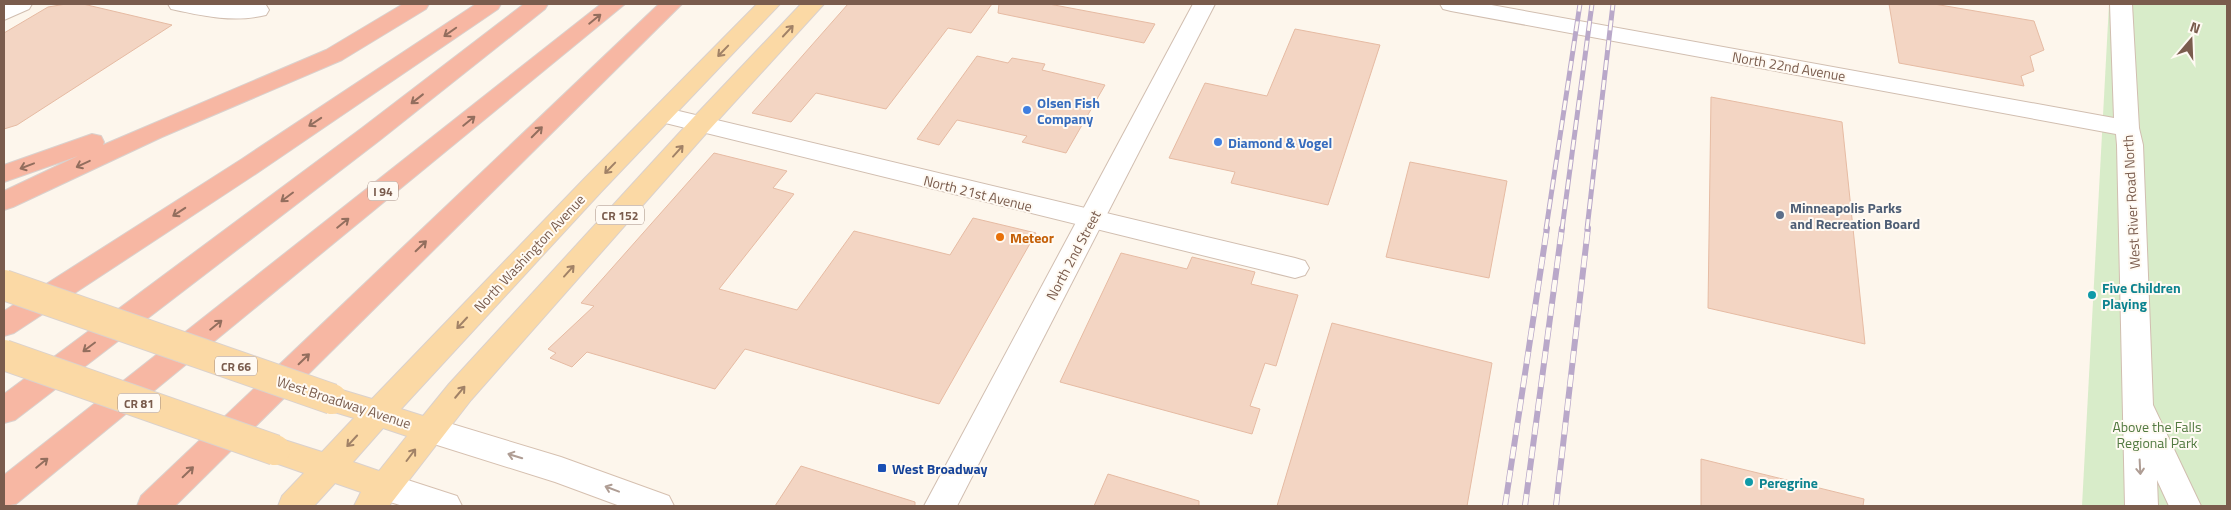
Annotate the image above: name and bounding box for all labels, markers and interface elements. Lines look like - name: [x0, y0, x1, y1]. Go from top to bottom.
- one-way arrow: [589, 13, 602, 24]
- north arrow: [2166, 15, 2216, 65]
- text: N: [2187, 16, 2203, 39]
- one-way arrow: [782, 25, 794, 38]
- one-way arrow: [443, 27, 457, 37]
- one-way arrow: [717, 45, 729, 58]
- street label: North 22nd Avenue: [1731, 46, 1847, 86]
- place label: Olsen Fish Company: [1037, 92, 1100, 129]
- one-way arrow: [410, 93, 423, 104]
- marker: Olsen Fish Company: [1021, 104, 1033, 116]
- one-way arrow: [462, 116, 475, 127]
- one-way arrow: [308, 117, 322, 127]
- one-way arrow: [531, 126, 543, 138]
- place label: Diamond & Vogel: [1228, 132, 1332, 153]
- street label: West River Road North: [2117, 134, 2145, 270]
- marker: Diamond & Vogel: [1212, 136, 1224, 148]
- one-way arrow: [672, 144, 684, 157]
- one-way arrow: [76, 159, 91, 169]
- one-way arrow: [604, 161, 616, 174]
- one-way arrow: [19, 162, 35, 171]
- street label: North 21st Avenue: [922, 169, 1034, 217]
- road number: I 94: [368, 182, 398, 200]
- street label: North Washington Avenue: [469, 189, 589, 317]
- one-way arrow: [280, 192, 294, 202]
- place label: Minneapolis Parks and Recreation Board: [1790, 197, 1920, 234]
- one-way arrow: [172, 206, 186, 217]
- road number: CR 152: [596, 206, 644, 224]
- street label: North 2nd Street: [1040, 206, 1106, 304]
- marker: Minneapolis Parks and Recreation Board: [1774, 209, 1786, 221]
- one-way arrow: [336, 218, 349, 229]
- place label: Meteor: [1010, 227, 1054, 248]
- marker: Meteor: [994, 231, 1006, 243]
- one-way arrow: [415, 240, 427, 252]
- one-way arrow: [563, 265, 575, 278]
- place label: Five Children Playing: [2102, 277, 2181, 314]
- marker: Five Children Playing: [2086, 289, 2098, 301]
- one-way arrow: [456, 317, 468, 330]
- one-way arrow: [209, 319, 222, 330]
- one-way arrow: [83, 341, 96, 352]
- one-way arrow: [298, 353, 311, 365]
- road number: CR 66: [215, 356, 257, 376]
- street label: West Broadway Avenue: [274, 370, 414, 434]
- one-way arrow: [455, 386, 466, 399]
- road number: CR 81: [118, 393, 160, 412]
- park label: Above the Falls Regional Park: [2112, 416, 2202, 453]
- one-way arrow: [346, 434, 358, 447]
- one-way arrow: [405, 448, 416, 461]
- one-way arrow: [507, 451, 523, 461]
- one-way arrow: [35, 458, 48, 469]
- place label: West Broadway: [892, 458, 988, 479]
- one-way arrow: [2136, 458, 2145, 474]
- marker: West Broadway: [876, 462, 888, 474]
- one-way arrow: [182, 466, 194, 478]
- place label: Peregrine: [1759, 472, 1818, 493]
- marker: Peregrine: [1743, 476, 1755, 488]
- one-way arrow: [605, 484, 620, 493]

